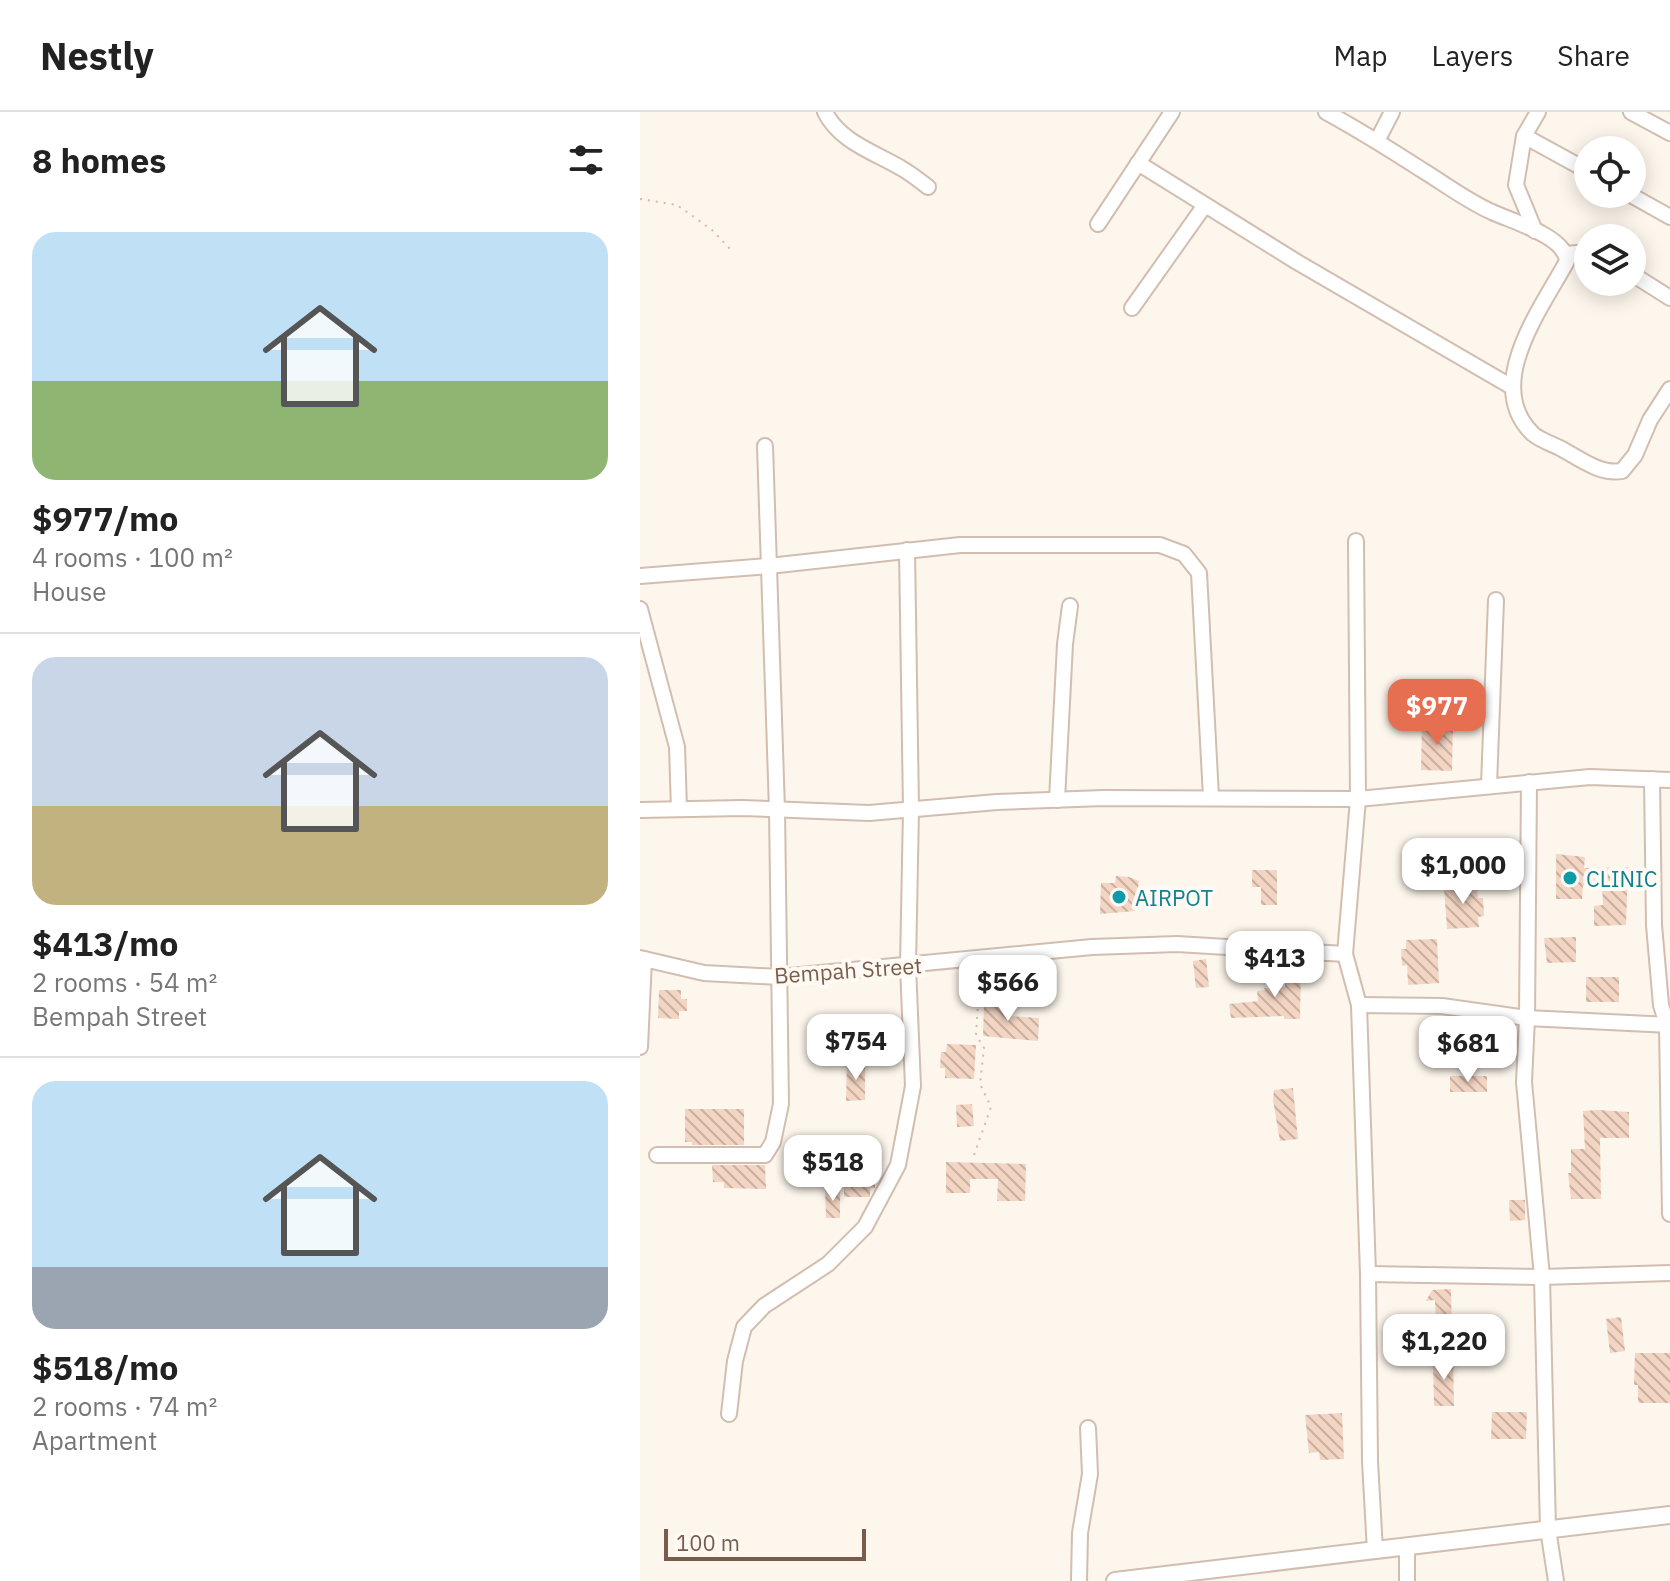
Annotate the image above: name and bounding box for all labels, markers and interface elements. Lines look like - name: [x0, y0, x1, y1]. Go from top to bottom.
- text: Nestly: [40, 31, 154, 80]
- text: Map: [1333, 37, 1387, 74]
- text: Layers: [1431, 37, 1513, 74]
- text: Share: [1557, 37, 1630, 74]
- map controls: [1574, 136, 1646, 296]
- button: locate: [1574, 136, 1646, 208]
- text: 8 homes: [32, 138, 167, 182]
- icon: filters: [564, 138, 608, 182]
- button: layers: [1574, 224, 1646, 296]
- icon: home: [248, 284, 392, 428]
- text: $977/mo: [32, 496, 179, 540]
- text: 4 rooms · 100 m²: [32, 540, 233, 574]
- text: House: [32, 574, 107, 608]
- pin: $977: [1390, 679, 1484, 747]
- text: $977: [1406, 688, 1468, 722]
- icon: home: [248, 709, 392, 853]
- pin: $1,000: [1398, 838, 1528, 906]
- text: $1,000: [1420, 847, 1506, 881]
- place label: CLINIC: [1586, 864, 1658, 893]
- marker: CLINIC: [1561, 869, 1579, 887]
- place label: AIRPOT: [1135, 883, 1213, 912]
- marker: AIRPOT: [1110, 888, 1128, 906]
- text: $413/mo: [32, 921, 179, 965]
- pin: $413: [1228, 931, 1322, 999]
- text: $413: [1244, 940, 1306, 974]
- street label: Bempah Street: [773, 950, 923, 990]
- pin: $566: [961, 955, 1055, 1023]
- text: $566: [977, 964, 1039, 998]
- text: 2 rooms · 54 m²: [32, 965, 217, 999]
- text: Bempah Street: [32, 999, 207, 1033]
- pin: $754: [809, 1014, 903, 1082]
- pin: $681: [1421, 1016, 1515, 1084]
- text: $754: [825, 1023, 887, 1057]
- text: $681: [1437, 1025, 1499, 1059]
- icon: home: [248, 1133, 392, 1277]
- pin: $518: [786, 1135, 880, 1203]
- text: $518: [802, 1144, 864, 1178]
- pin: $1,220: [1379, 1314, 1509, 1382]
- text: $1,220: [1401, 1323, 1487, 1357]
- text: $518/mo: [32, 1345, 179, 1389]
- text: 2 rooms · 74 m²: [32, 1389, 217, 1423]
- text: Apartment: [32, 1423, 157, 1457]
- scale bar: [664, 1525, 866, 1561]
- text: 100 m: [676, 1528, 740, 1557]

